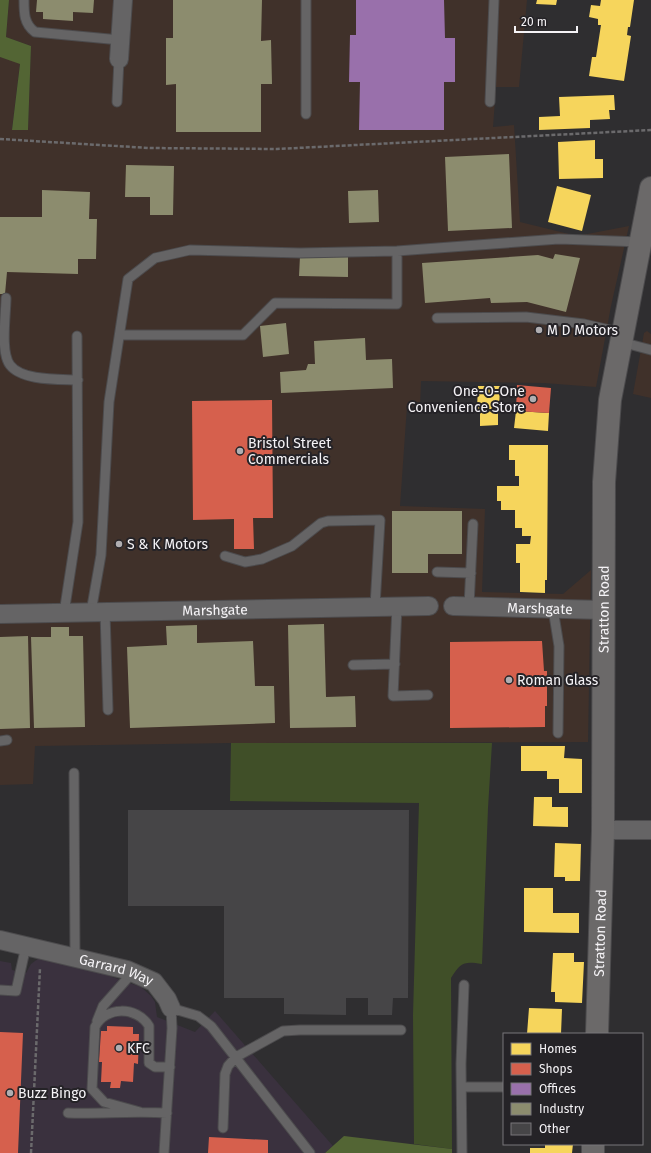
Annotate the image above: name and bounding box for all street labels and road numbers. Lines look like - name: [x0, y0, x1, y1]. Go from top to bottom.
- street label: Stratton Road: [595, 565, 612, 653]
- street label: Marshgate: [507, 599, 573, 618]
- street label: Marshgate: [182, 601, 248, 619]
- street label: Stratton Road: [590, 889, 610, 977]
- street label: Garrard Way: [77, 950, 156, 989]

